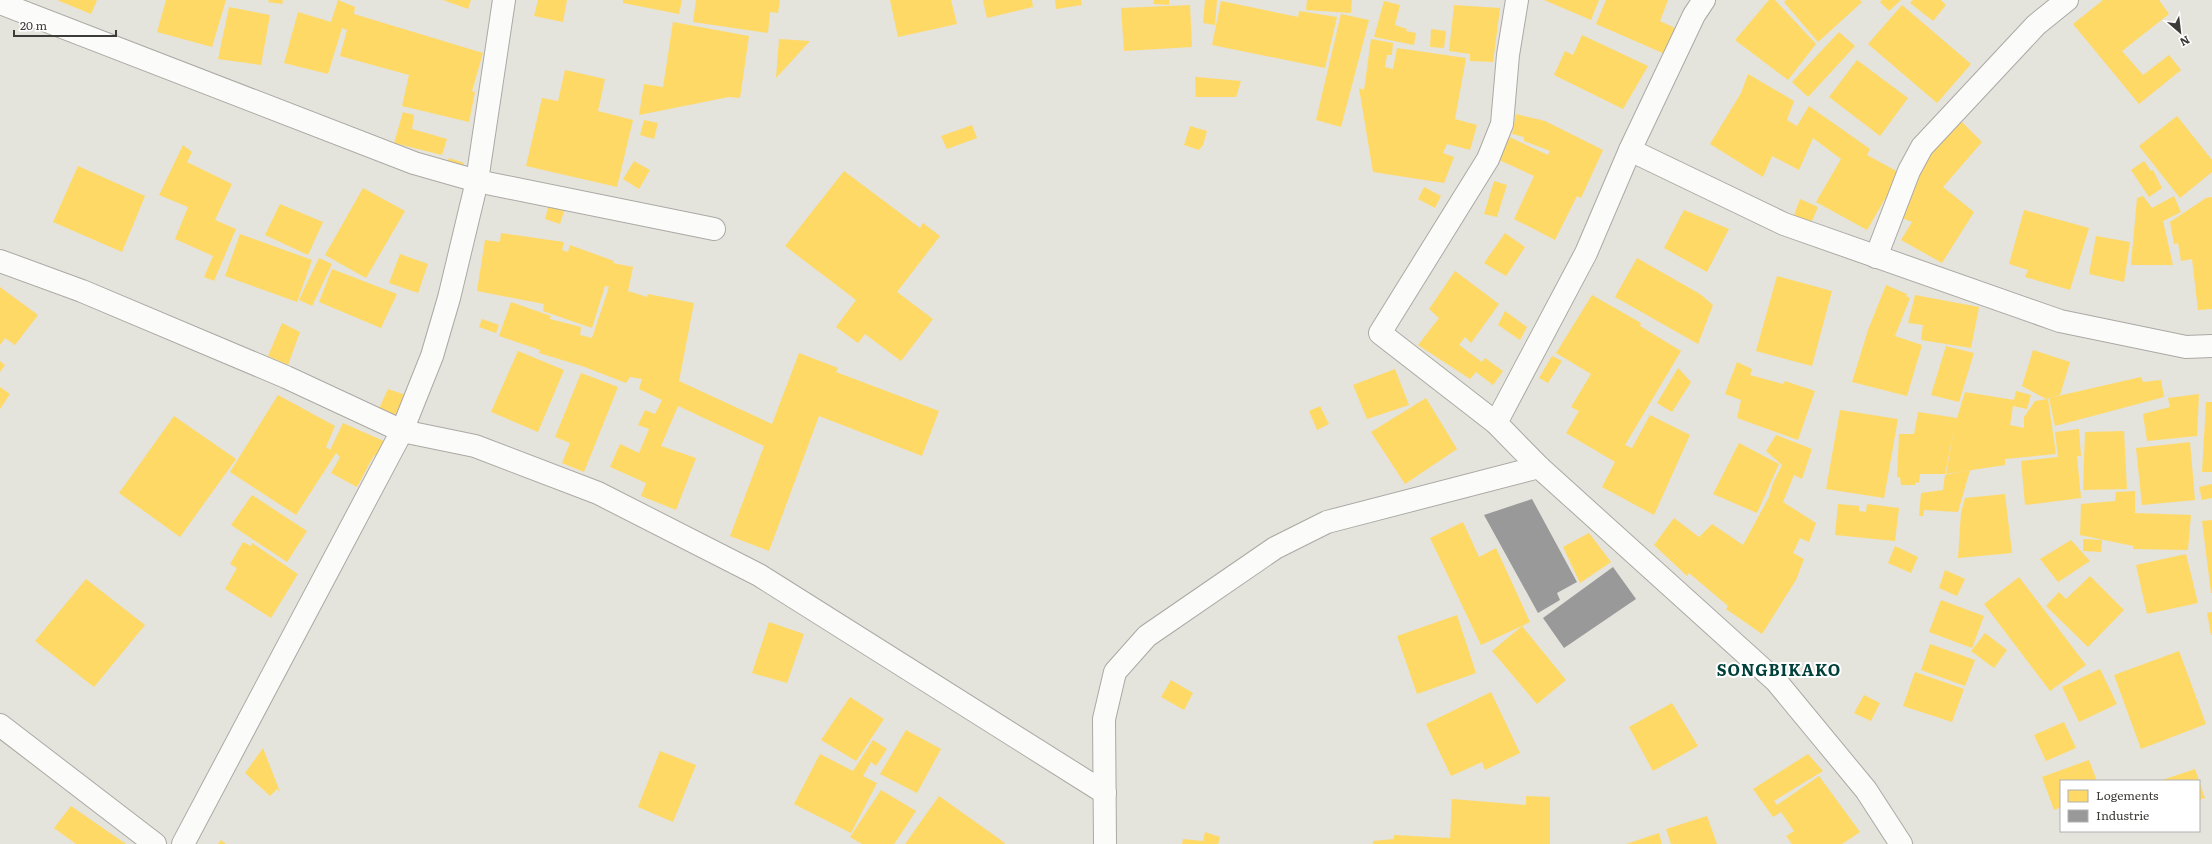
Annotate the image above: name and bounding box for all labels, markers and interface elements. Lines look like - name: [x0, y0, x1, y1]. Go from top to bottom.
- scale bar: [14, 12, 116, 38]
- north arrow: [2160, 12, 2200, 52]
- text: 20 m: [20, 16, 47, 34]
- text: N: [2177, 32, 2193, 51]
- district label: SONGBIKAKO: [1717, 657, 1841, 681]
- legend: [2060, 780, 2200, 832]
- text: Logements: [2096, 786, 2159, 804]
- text: Industrie: [2096, 806, 2149, 824]

